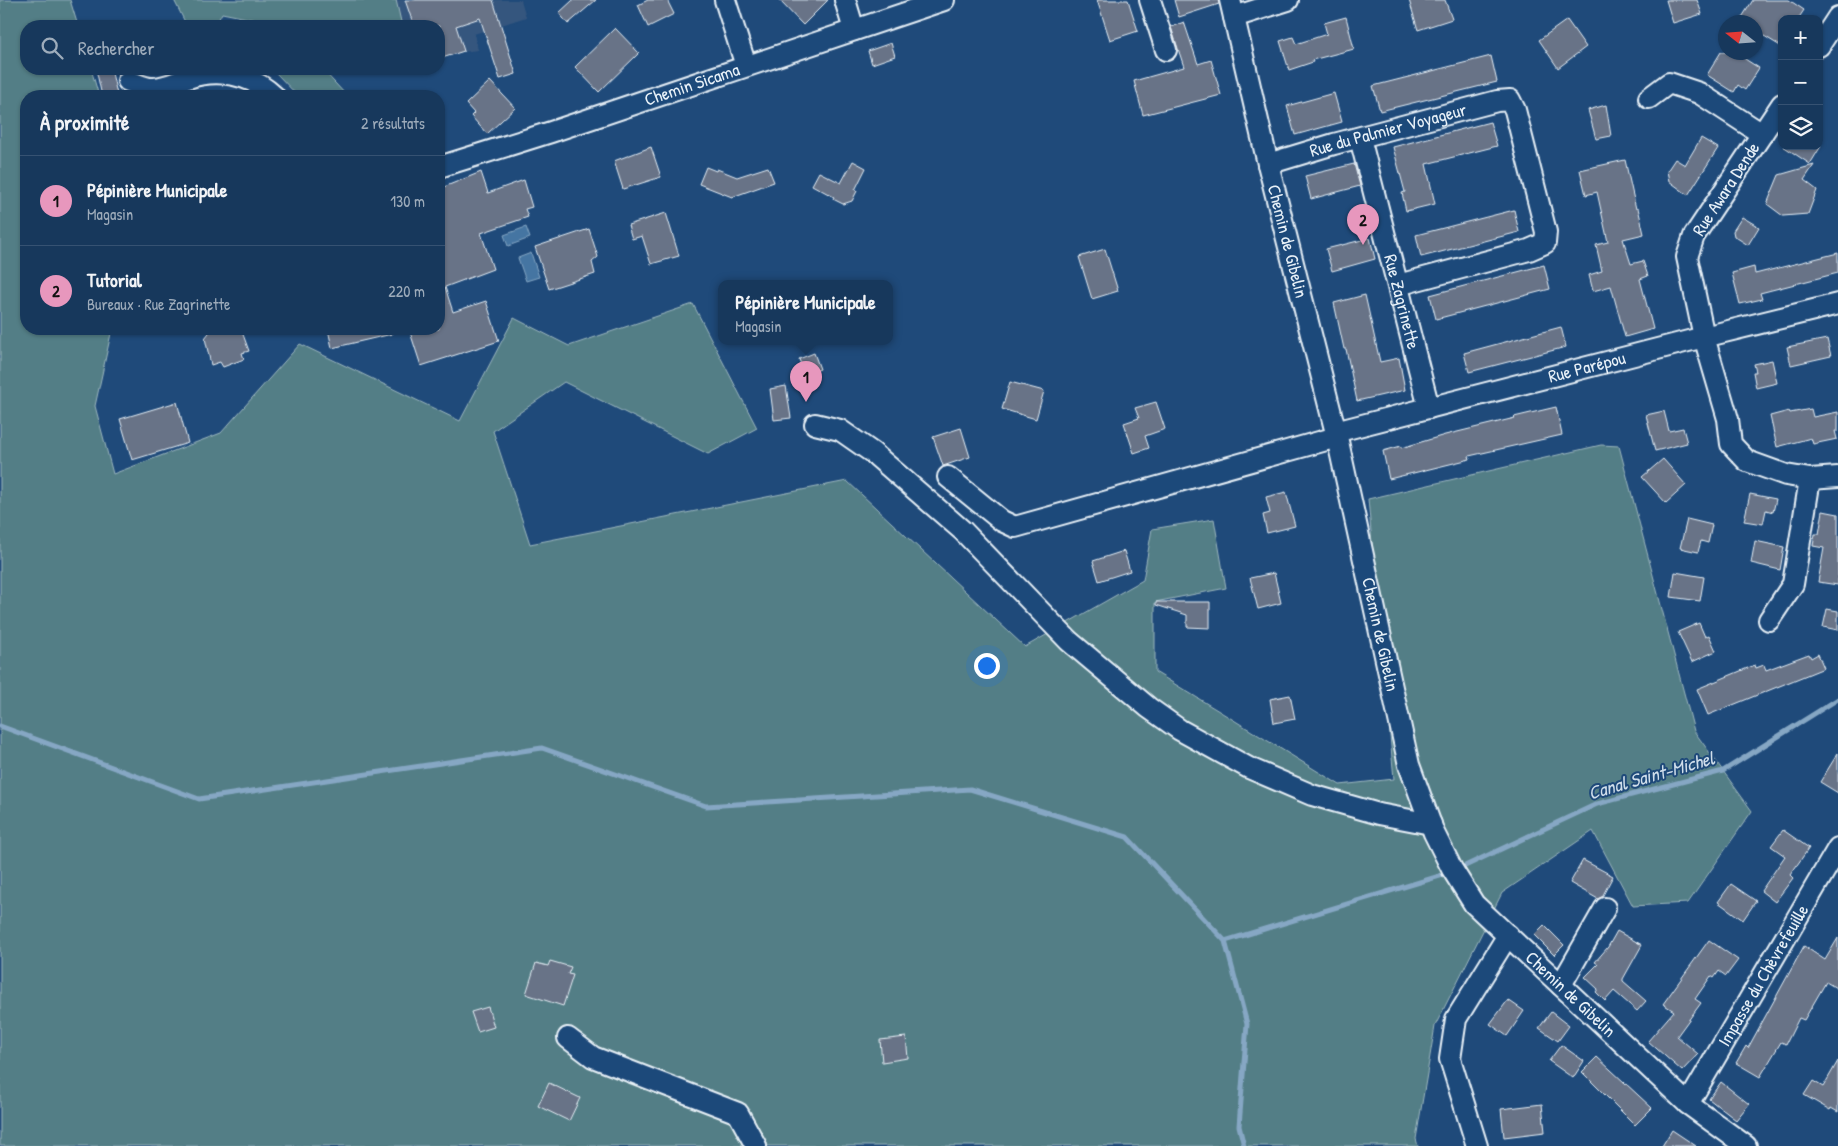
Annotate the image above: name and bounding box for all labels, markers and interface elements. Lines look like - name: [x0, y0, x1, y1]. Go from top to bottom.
- north arrow: [1718, 15, 1763, 60]
- map controls: [1778, 15, 1823, 150]
- button: +: [1778, 15, 1823, 60]
- search box: [20, 20, 445, 75]
- icon: search: [38, 34, 66, 62]
- text: Rechercher: [78, 35, 155, 61]
- street label: Chemin Sicama: [641, 57, 743, 112]
- button: −: [1778, 60, 1823, 105]
- street label: Rue du Palmier Voyageur: [1307, 97, 1469, 163]
- button: layers: [1778, 105, 1823, 150]
- text: À proximité: [40, 108, 129, 137]
- text: 2 résultats: [361, 112, 425, 134]
- street label: Rue Awara Dende: [1686, 137, 1765, 240]
- text: Pépinière Municipale: [87, 177, 227, 203]
- street label: Chemin de Gibelin: [1262, 182, 1314, 300]
- text: 1: [53, 190, 59, 212]
- text: 130 m: [390, 190, 425, 212]
- text: Magasin: [87, 203, 133, 225]
- pin: 2: [1347, 204, 1379, 245]
- street label: Rue Zagrinette: [1378, 252, 1426, 352]
- text: Tutorial: [87, 267, 142, 293]
- text: 2: [52, 280, 60, 302]
- text: 220 m: [388, 280, 425, 302]
- popup: [718, 280, 893, 345]
- text: Pépinière Municipale: [735, 289, 876, 315]
- text: Bureaux · Rue Zagrinette: [87, 293, 230, 315]
- text: Magasin: [735, 315, 782, 337]
- street label: Rue Parépou: [1545, 345, 1628, 389]
- pin: 1: [790, 361, 822, 402]
- street label: Chemin de Gibelin: [1356, 575, 1405, 693]
- your location: [974, 653, 1000, 679]
- water label: Canal Saint-Michel: [1585, 744, 1718, 805]
- street label: Impasse du Chèvrefeuille: [1712, 900, 1814, 1051]
- street label: Chemin de Gibelin: [1520, 945, 1622, 1043]

